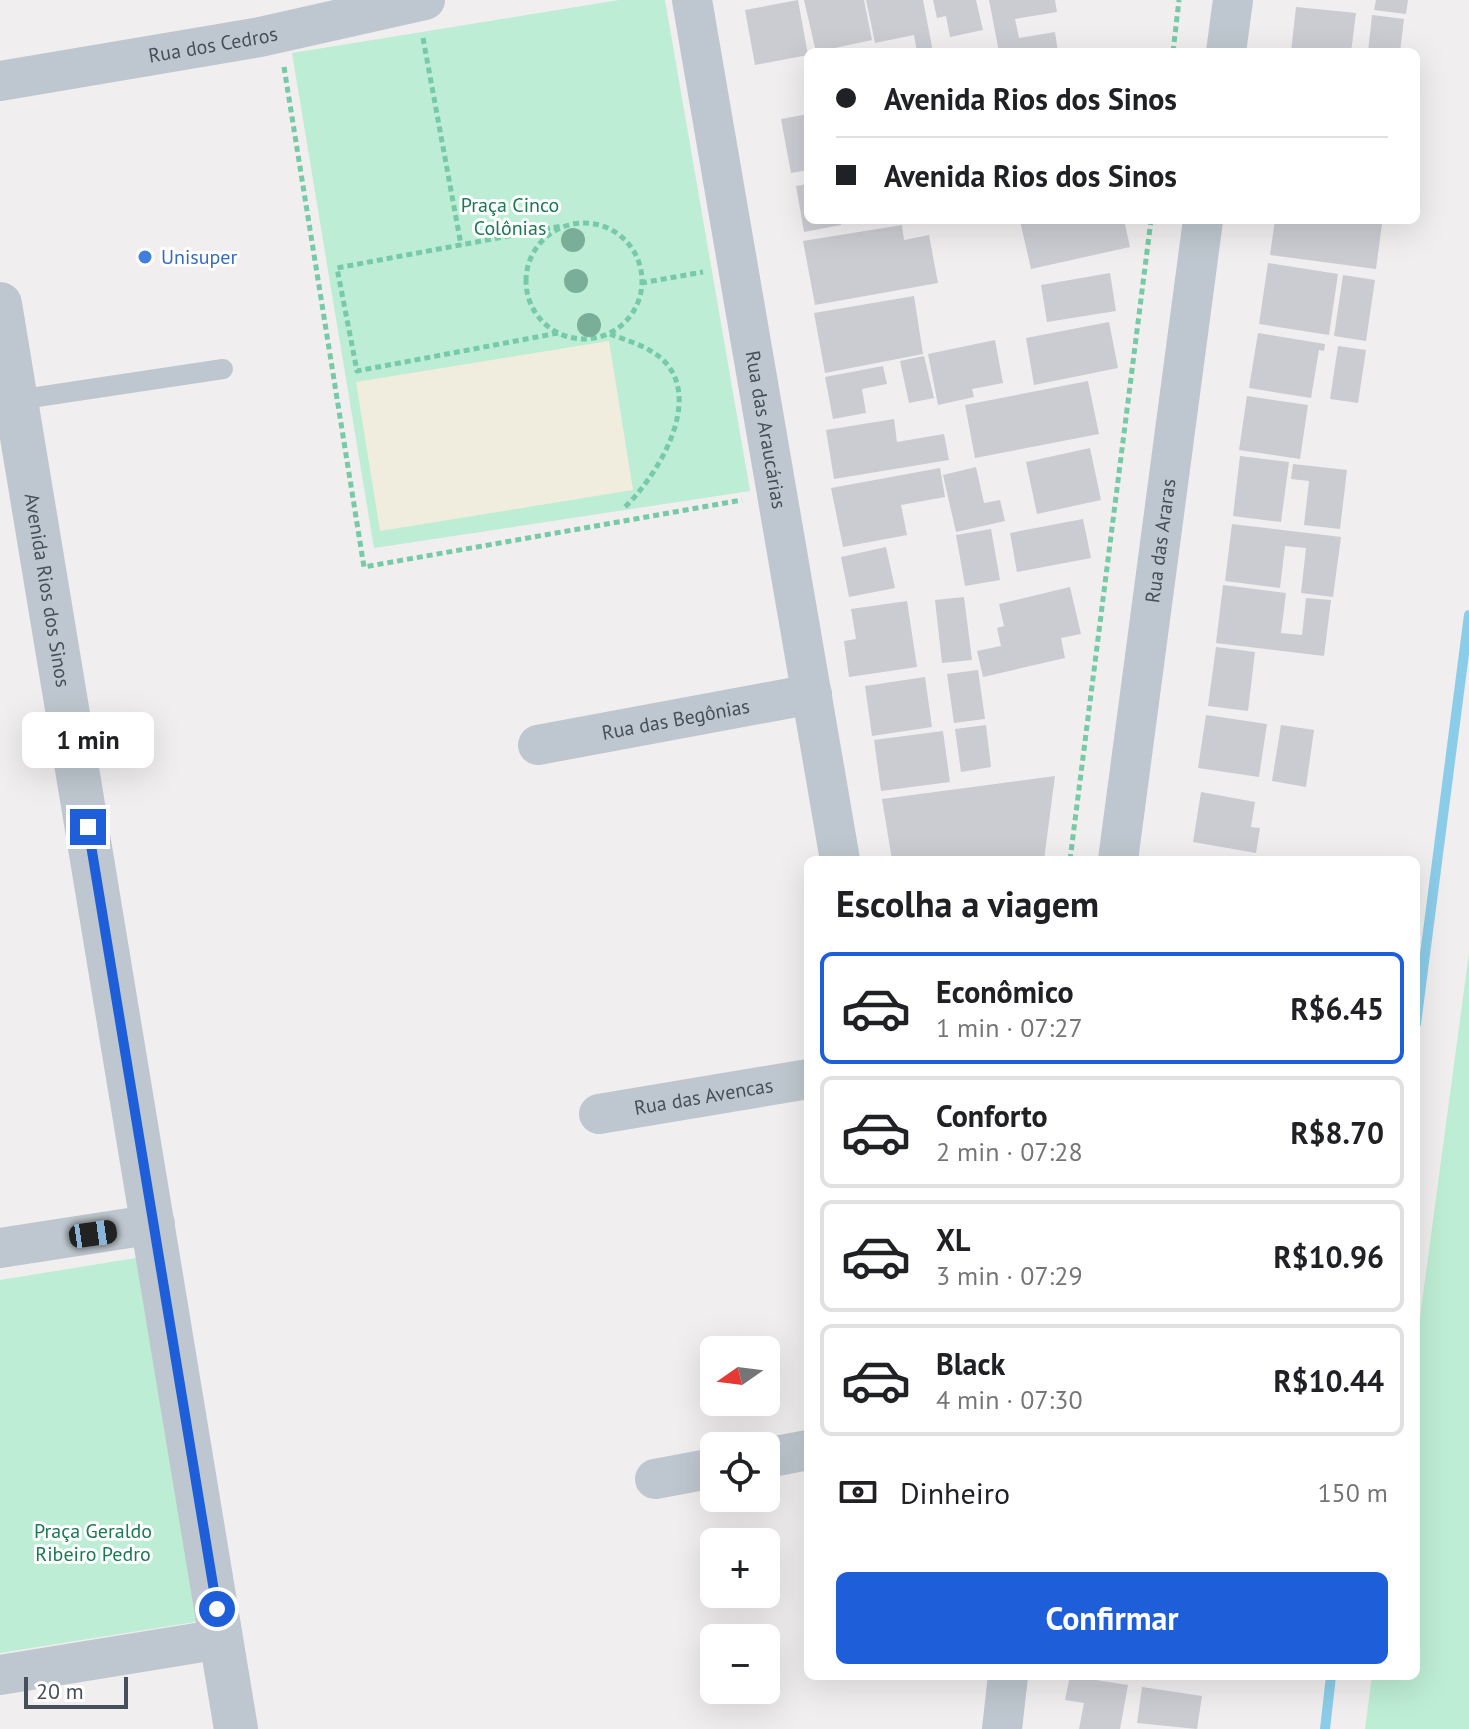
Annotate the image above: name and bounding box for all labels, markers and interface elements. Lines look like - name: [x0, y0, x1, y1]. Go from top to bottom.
- street label: Rua dos Cedros: [146, 20, 280, 69]
- text: Avenida Rios dos Sinos: [884, 79, 1177, 118]
- text: Avenida Rios dos Sinos: [884, 156, 1177, 195]
- park label: Praça Cinco Colônias: [461, 192, 559, 241]
- place label: Unisuper: [161, 244, 238, 270]
- marker: Unisuper: [136, 248, 154, 266]
- street label: Rua das Araucárias: [740, 349, 792, 511]
- street label: Rua das Araras: [1139, 477, 1182, 605]
- street label: Avenida Rios dos Sinos: [19, 491, 76, 689]
- street label: Rua das Begônias: [600, 693, 752, 746]
- callout: 1 min: [22, 711, 154, 767]
- text: 1 min: [56, 723, 120, 756]
- route end: [70, 809, 106, 845]
- text: Escolha a viagem: [836, 880, 1099, 927]
- icon: car: [840, 972, 912, 1044]
- text: Econômico: [936, 972, 1074, 1011]
- text: R$6.45: [1291, 989, 1384, 1028]
- text: 1 min · 07:27: [936, 1011, 1083, 1044]
- street label: Rua das Avencas: [632, 1072, 775, 1121]
- icon: car: [840, 1096, 912, 1168]
- text: Conforto: [936, 1096, 1048, 1135]
- text: R$8.70: [1291, 1113, 1384, 1152]
- text: 2 min · 07:28: [936, 1135, 1083, 1168]
- car: [68, 1219, 118, 1249]
- icon: car: [840, 1220, 912, 1292]
- text: XL: [936, 1220, 970, 1259]
- text: R$10.96: [1274, 1237, 1384, 1276]
- text: 3 min · 07:29: [936, 1259, 1083, 1292]
- north arrow: [700, 1336, 780, 1416]
- map controls: [700, 1336, 780, 1704]
- icon: car: [840, 1344, 912, 1416]
- text: Black: [936, 1344, 1005, 1383]
- text: R$10.44: [1274, 1361, 1384, 1400]
- text: 4 min · 07:30: [936, 1383, 1083, 1416]
- button: locate: [700, 1432, 780, 1512]
- icon: cash: [836, 1470, 880, 1514]
- text: Dinheiro: [900, 1473, 1010, 1512]
- text: 150 m: [1317, 1476, 1388, 1509]
- park label: Praça Geraldo Ribeiro Pedro: [34, 1518, 152, 1567]
- button: +: [700, 1528, 780, 1608]
- button: Confirmar: [836, 1572, 1388, 1664]
- route start: [199, 1591, 235, 1627]
- button: −: [700, 1624, 780, 1704]
- scale bar: [24, 1673, 128, 1709]
- text: 20 m: [36, 1677, 84, 1705]

